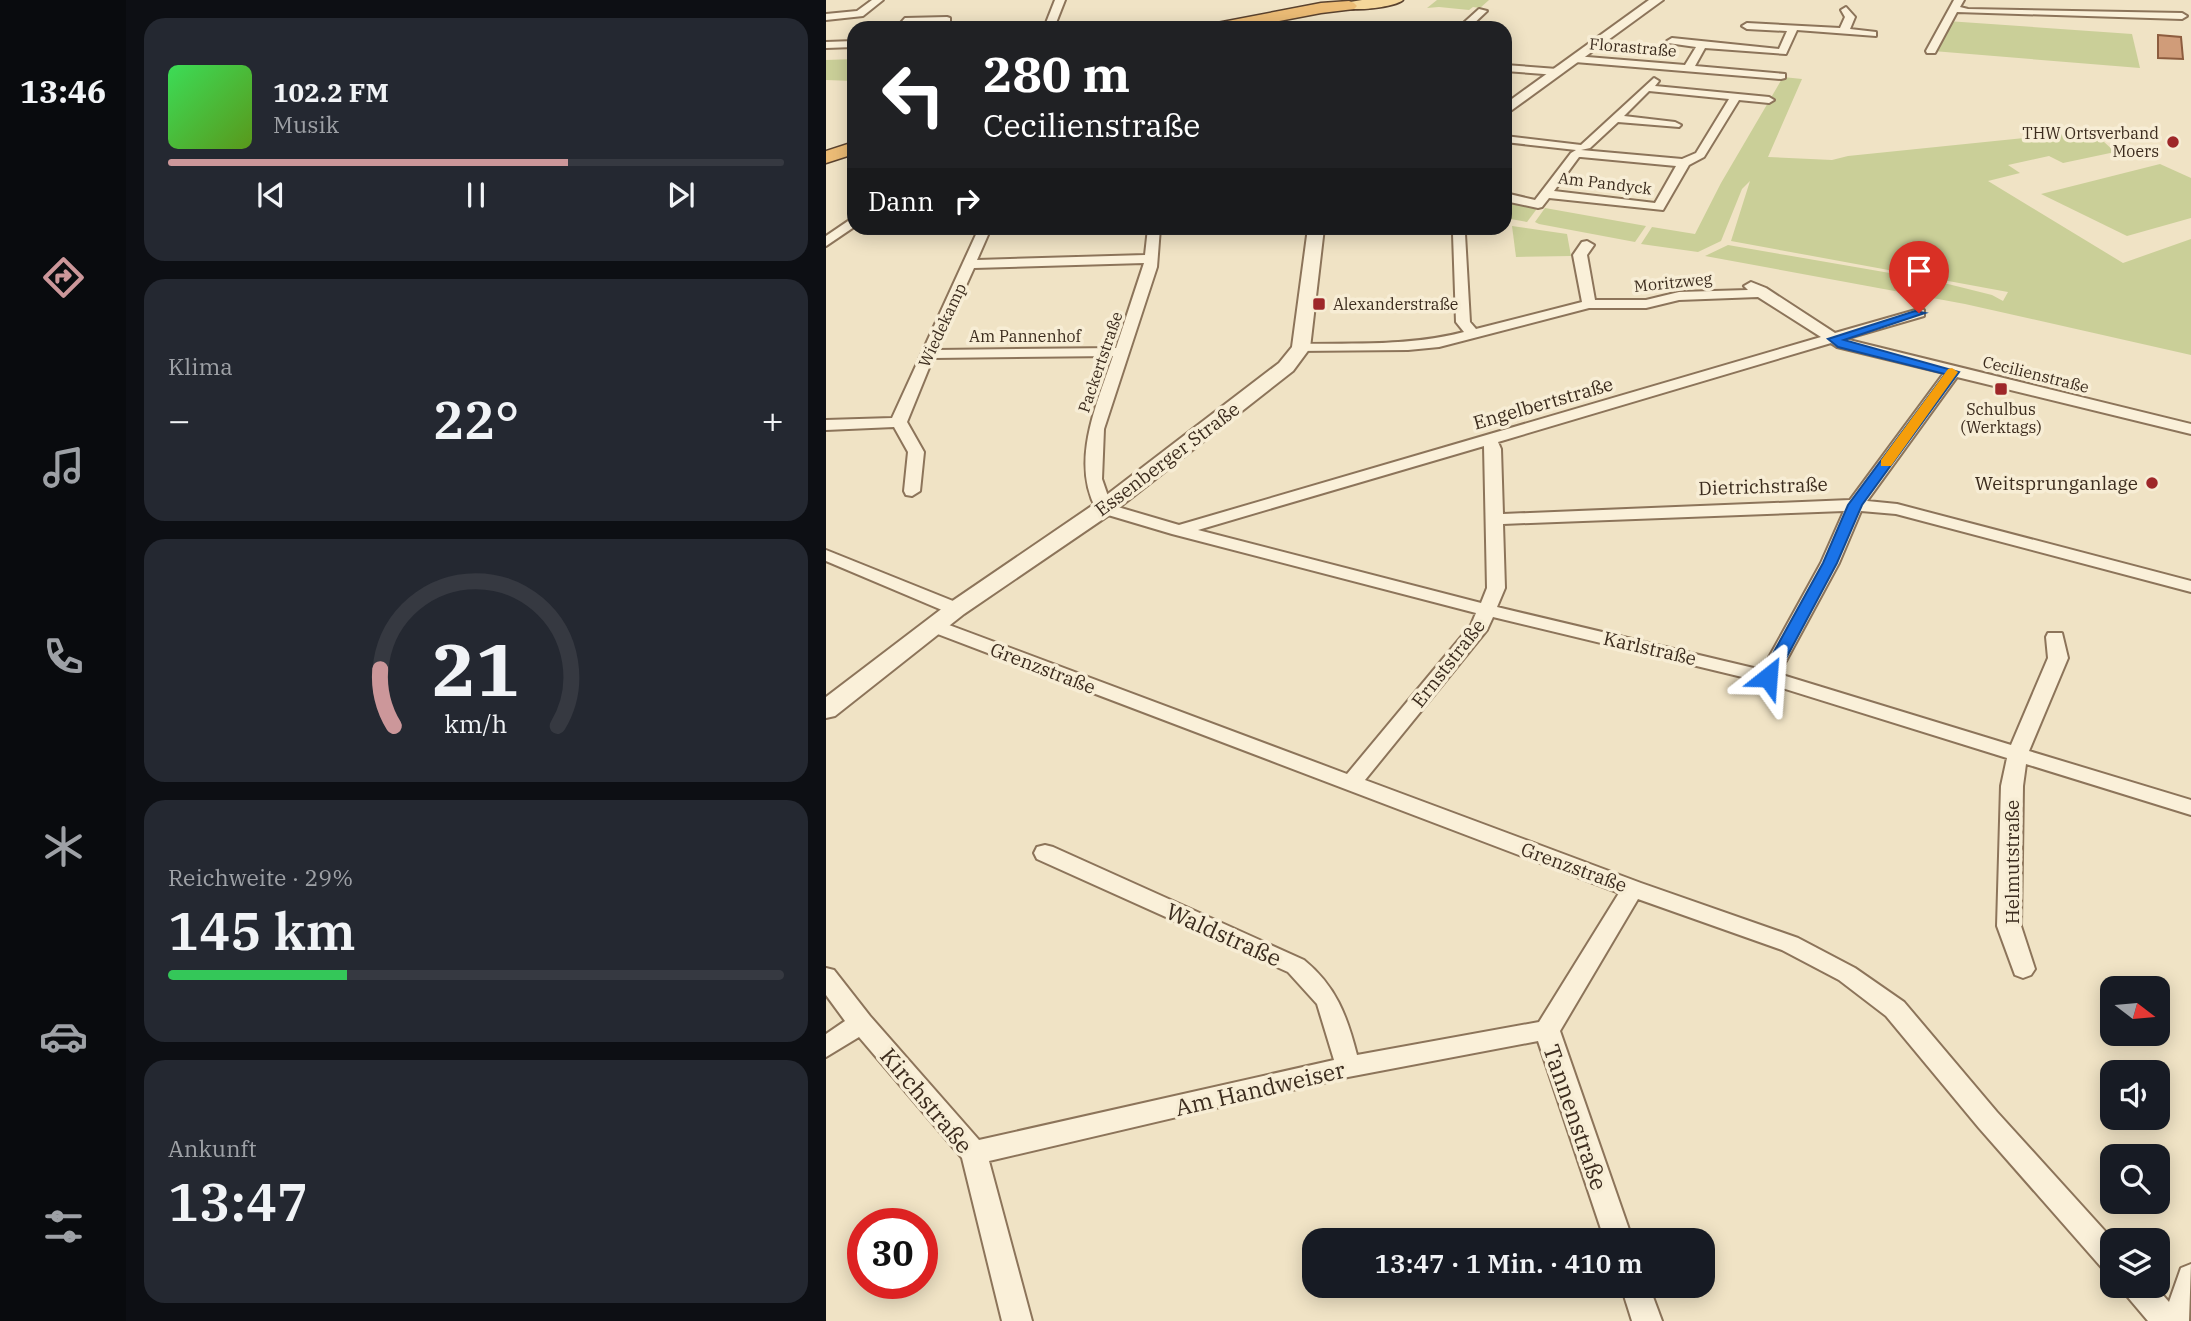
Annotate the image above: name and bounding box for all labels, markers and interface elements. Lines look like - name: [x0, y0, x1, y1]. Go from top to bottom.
- street label: Florastraße: [1588, 33, 1678, 61]
- text: 280 m: [983, 42, 1130, 105]
- icon: left: [868, 49, 959, 140]
- text: 13:46: [20, 70, 106, 112]
- text: 102.2 FM: [273, 75, 389, 109]
- text: Cecilienstraße: [983, 104, 1200, 146]
- text: Musik: [273, 109, 339, 139]
- place label: THW Ortsverband Moers: [2022, 123, 2159, 161]
- marker: THW Ortsverband Moers: [2165, 134, 2181, 150]
- street label: Am Pandyck: [1557, 167, 1654, 199]
- icon: previous: [252, 176, 290, 214]
- icon: pause: [457, 176, 495, 214]
- icon: next: [662, 176, 700, 214]
- icon: right: [948, 182, 986, 220]
- text: Dann: [868, 184, 934, 218]
- pin: [1889, 241, 1949, 313]
- icon: arrive: [1900, 252, 1938, 290]
- icon: directions: [39, 253, 88, 302]
- street label: Moritzweg: [1633, 268, 1713, 296]
- street label: Wiedekamp: [914, 280, 970, 370]
- place label: Alexanderstraße: [1333, 294, 1458, 314]
- marker: Alexanderstraße: [1311, 296, 1327, 312]
- street label: Packertstraße: [1073, 309, 1127, 415]
- street label: Am Pannenhof: [969, 326, 1083, 346]
- text: Klima: [168, 351, 233, 381]
- street label: Cecilienstraße: [1981, 351, 2091, 397]
- street label: Engelbertstraße: [1470, 372, 1616, 434]
- marker: Schulbus (Werktags): [1993, 381, 2009, 397]
- text: 22°: [433, 386, 519, 453]
- text: −: [168, 395, 191, 444]
- text: +: [761, 395, 784, 444]
- street label: Essenberger Straße: [1090, 397, 1244, 521]
- place label: Schulbus (Werktags): [1960, 399, 2042, 437]
- icon: music: [39, 443, 88, 492]
- place label: Weitsprunganlage: [1975, 471, 2138, 495]
- street label: Dietrichstraße: [1698, 472, 1828, 500]
- marker: Weitsprunganlage: [2144, 475, 2160, 491]
- street label: Ernststraße: [1406, 614, 1490, 712]
- text: 21: [432, 622, 520, 717]
- street label: Karlstraße: [1601, 626, 1699, 670]
- icon: phone: [39, 632, 88, 681]
- street label: Grenzstraße: [987, 637, 1099, 699]
- position arrow: [1731, 640, 1805, 714]
- text: km/h: [444, 707, 508, 740]
- street label: Helmutstraße: [2000, 800, 2024, 924]
- icon: climate: [39, 822, 88, 871]
- street label: Grenzstraße: [1518, 837, 1630, 897]
- text: Reichweite · 29%: [168, 862, 353, 892]
- street label: Waldstraße: [1162, 895, 1286, 973]
- text: 145 km: [168, 897, 356, 964]
- north arrow: [2100, 976, 2170, 1046]
- map controls: [2100, 976, 2170, 1298]
- icon: car: [39, 1012, 88, 1061]
- street label: Tannenstraße: [1537, 1040, 1615, 1194]
- street label: Kirchstraße: [874, 1041, 980, 1159]
- street label: Am Handweiser: [1172, 1054, 1348, 1122]
- button: sound: [2100, 1060, 2170, 1130]
- text: Ankunft: [168, 1133, 257, 1163]
- button: search: [2100, 1144, 2170, 1214]
- text: 13:47: [168, 1168, 308, 1235]
- icon: filters: [39, 1202, 88, 1251]
- speed limit sign: 30: [847, 1208, 938, 1299]
- button: layers: [2100, 1228, 2170, 1298]
- text: 13:47 · 1 Min. · 410 m: [1375, 1246, 1642, 1280]

